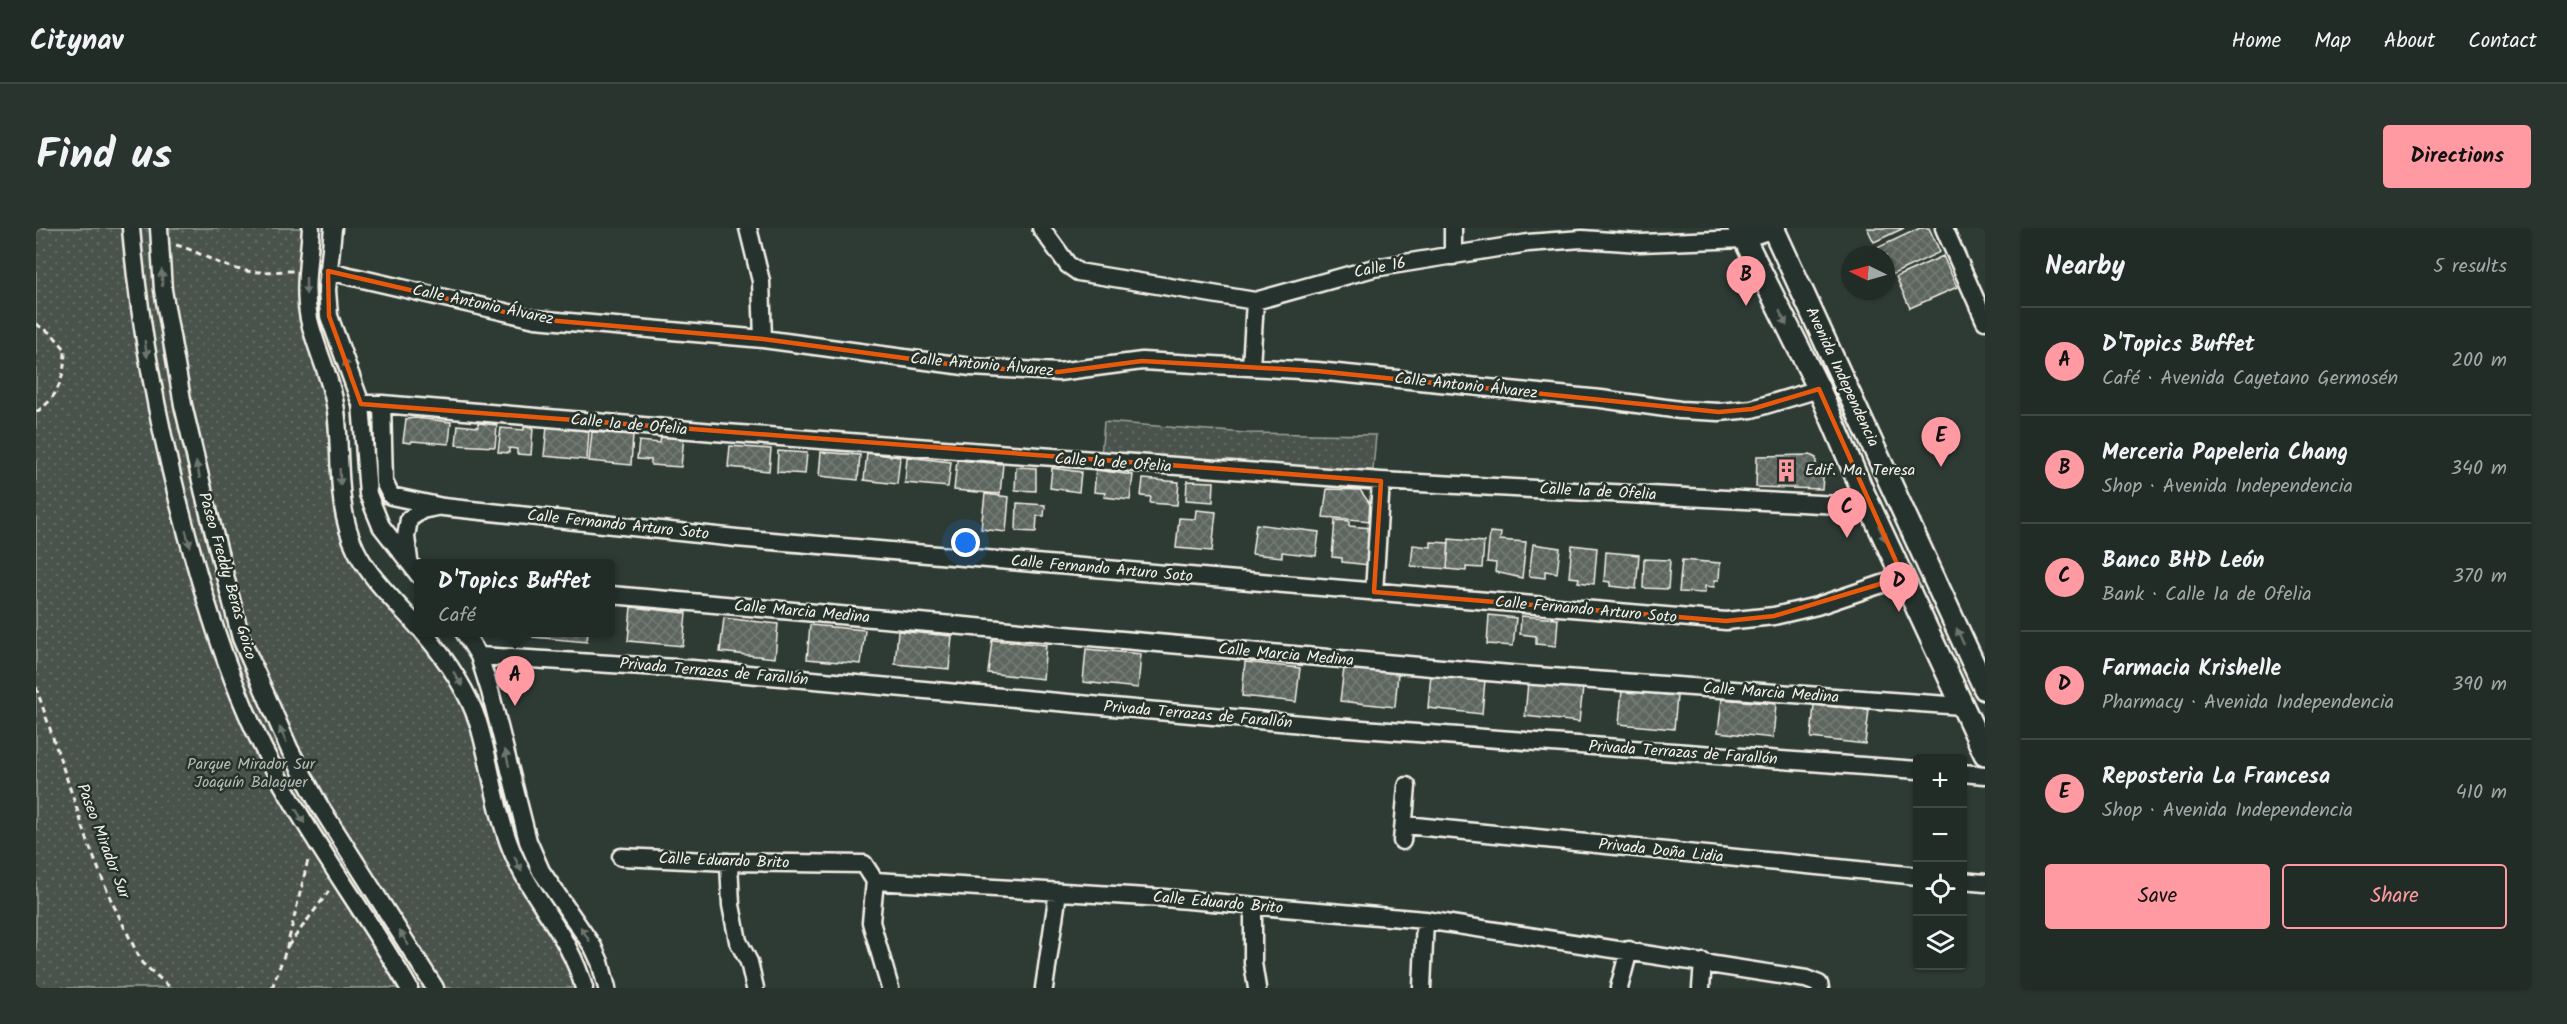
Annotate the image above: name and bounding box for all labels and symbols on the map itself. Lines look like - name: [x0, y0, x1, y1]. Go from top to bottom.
- north arrow: [1841, 246, 1895, 300]
- street label: Calle 16: [1352, 251, 1408, 285]
- pin: B: [1726, 256, 1766, 306]
- one-way arrow: [157, 269, 167, 288]
- one-way arrow: [301, 277, 311, 296]
- street label: Calle Antonio Álvarez: [410, 278, 556, 332]
- street label: Avenida Independencia: [1799, 303, 1885, 451]
- one-way arrow: [1779, 310, 1788, 327]
- one-way arrow: [141, 339, 150, 358]
- street label: Calle Antonio Álvarez: [909, 346, 1055, 384]
- one-way arrow: [342, 358, 351, 376]
- street label: Calle Antonio Álvarez: [1393, 366, 1539, 406]
- street label: Calle 1a de Ofelia: [569, 407, 689, 443]
- pin: E: [1922, 418, 1960, 467]
- street label: Calle 1a de Ofelia: [1054, 446, 1172, 480]
- building icon: Edif. Ma. Teresa: [1774, 457, 1800, 483]
- place label: Edif. Ma. Teresa: [1805, 458, 1915, 483]
- one-way arrow: [193, 461, 203, 479]
- one-way arrow: [335, 467, 345, 486]
- street label: Calle 1a de Ofelia: [1539, 476, 1657, 508]
- pin: C: [1828, 488, 1866, 538]
- street label: Paseo Freddy Beras Goico: [191, 489, 263, 663]
- street label: Calle Fernando Arturo Soto: [526, 503, 710, 547]
- one-way arrow: [1878, 525, 1887, 542]
- your location: [951, 528, 980, 557]
- one-way arrow: [184, 530, 194, 548]
- street label: Calle Fernando Arturo Soto: [1010, 549, 1194, 589]
- pin: D: [1880, 562, 1918, 612]
- street label: Calle Fernando Arturo Soto: [1494, 590, 1678, 630]
- street label: Calle Marcia Medina: [733, 594, 871, 630]
- one-way arrow: [1955, 627, 1965, 645]
- street label: Calle Marcia Medina: [1217, 637, 1355, 673]
- street label: Privada Terrazas de Farallón: [619, 651, 809, 693]
- pin: A: [496, 656, 534, 706]
- one-way arrow: [452, 671, 463, 688]
- street label: Calle Marcia Medina: [1702, 676, 1840, 710]
- street label: Privada Terrazas de Farallón: [1103, 694, 1293, 736]
- one-way arrow: [278, 725, 288, 743]
- street label: Privada Terrazas de Farallón: [1588, 734, 1778, 772]
- one-way arrow: [501, 749, 511, 768]
- park label: Parque Mirador Sur Joaquín Balaguer: [187, 752, 317, 795]
- street label: Paseo Mirador Sur: [70, 780, 137, 904]
- one-way arrow: [295, 808, 306, 824]
- street label: Privada Doña Lidia: [1597, 832, 1725, 870]
- street label: Calle Eduardo Brito: [658, 846, 790, 876]
- one-way arrow: [514, 855, 523, 872]
- street label: Calle Eduardo Brito: [1152, 885, 1284, 921]
- one-way arrow: [579, 926, 590, 943]
- one-way arrow: [399, 930, 410, 946]

